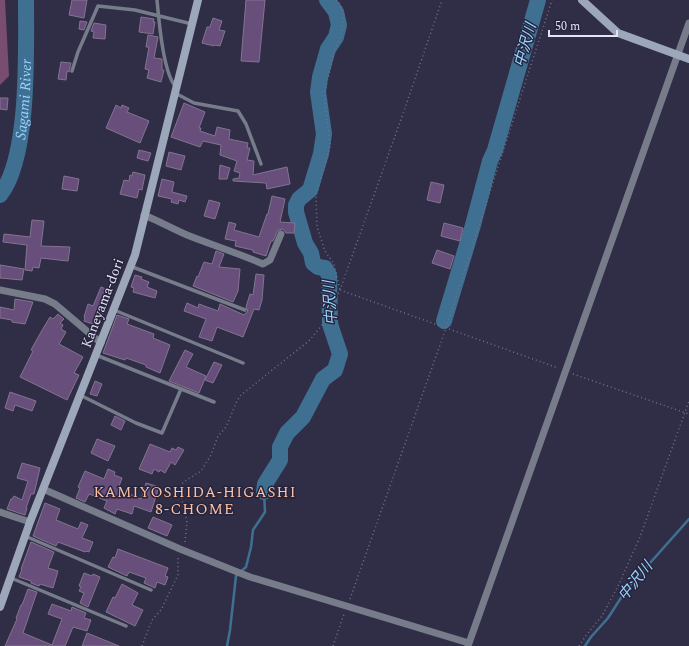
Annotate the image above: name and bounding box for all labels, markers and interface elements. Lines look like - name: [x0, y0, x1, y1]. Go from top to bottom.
- scale bar: [549, 12, 617, 38]
- text: 50 m: [555, 17, 580, 36]
- water label: 中沢川: [508, 18, 543, 70]
- water label: Sagami River: [9, 58, 38, 141]
- street label: Kaneyama-dori: [76, 255, 129, 351]
- water label: 中沢川: [317, 278, 344, 326]
- district label: KAMIYOSHIDA-HIGASHI 8-CHOME: [93, 481, 297, 521]
- water label: 中沢川: [612, 555, 660, 606]

